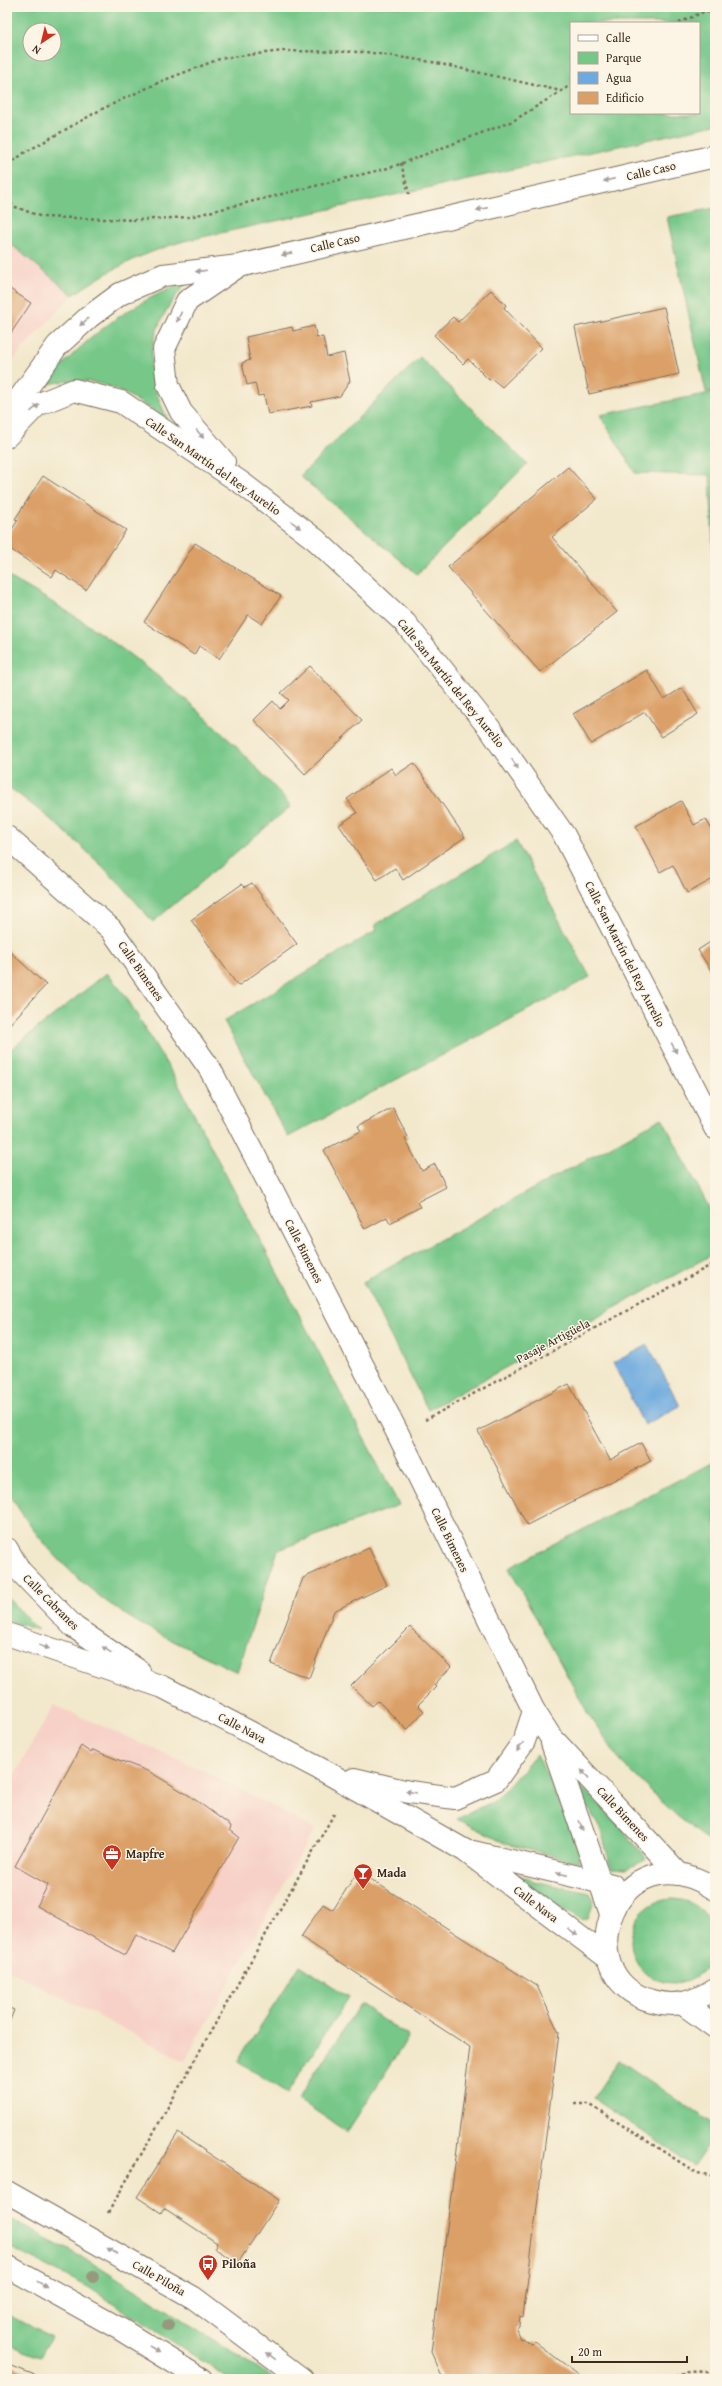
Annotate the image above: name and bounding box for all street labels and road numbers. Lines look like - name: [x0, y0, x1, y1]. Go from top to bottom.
- street label: Calle Caso: [624, 157, 677, 184]
- street label: Calle Caso: [308, 229, 361, 256]
- street label: Calle San Martín del Rey Aurelio: [142, 412, 284, 519]
- street label: Calle San Martín del Rey Aurelio: [394, 614, 509, 751]
- street label: Calle San Martín del Rey Aurelio: [581, 878, 670, 1030]
- street label: Calle Bimenes: [114, 937, 169, 1004]
- street label: Calle Bimenes: [281, 1216, 328, 1286]
- street label: Pasaje Artigüela: [513, 1314, 593, 1367]
- street label: Calle Bimenes: [427, 1505, 474, 1575]
- street label: Calle Cabranes: [19, 1570, 83, 1634]
- street label: Calle Nava: [215, 1708, 269, 1747]
- street label: Calle Bimenes: [593, 1782, 654, 1845]
- street label: Calle Nava: [510, 1881, 562, 1926]
- street label: Calle Piloña: [129, 2255, 189, 2300]

